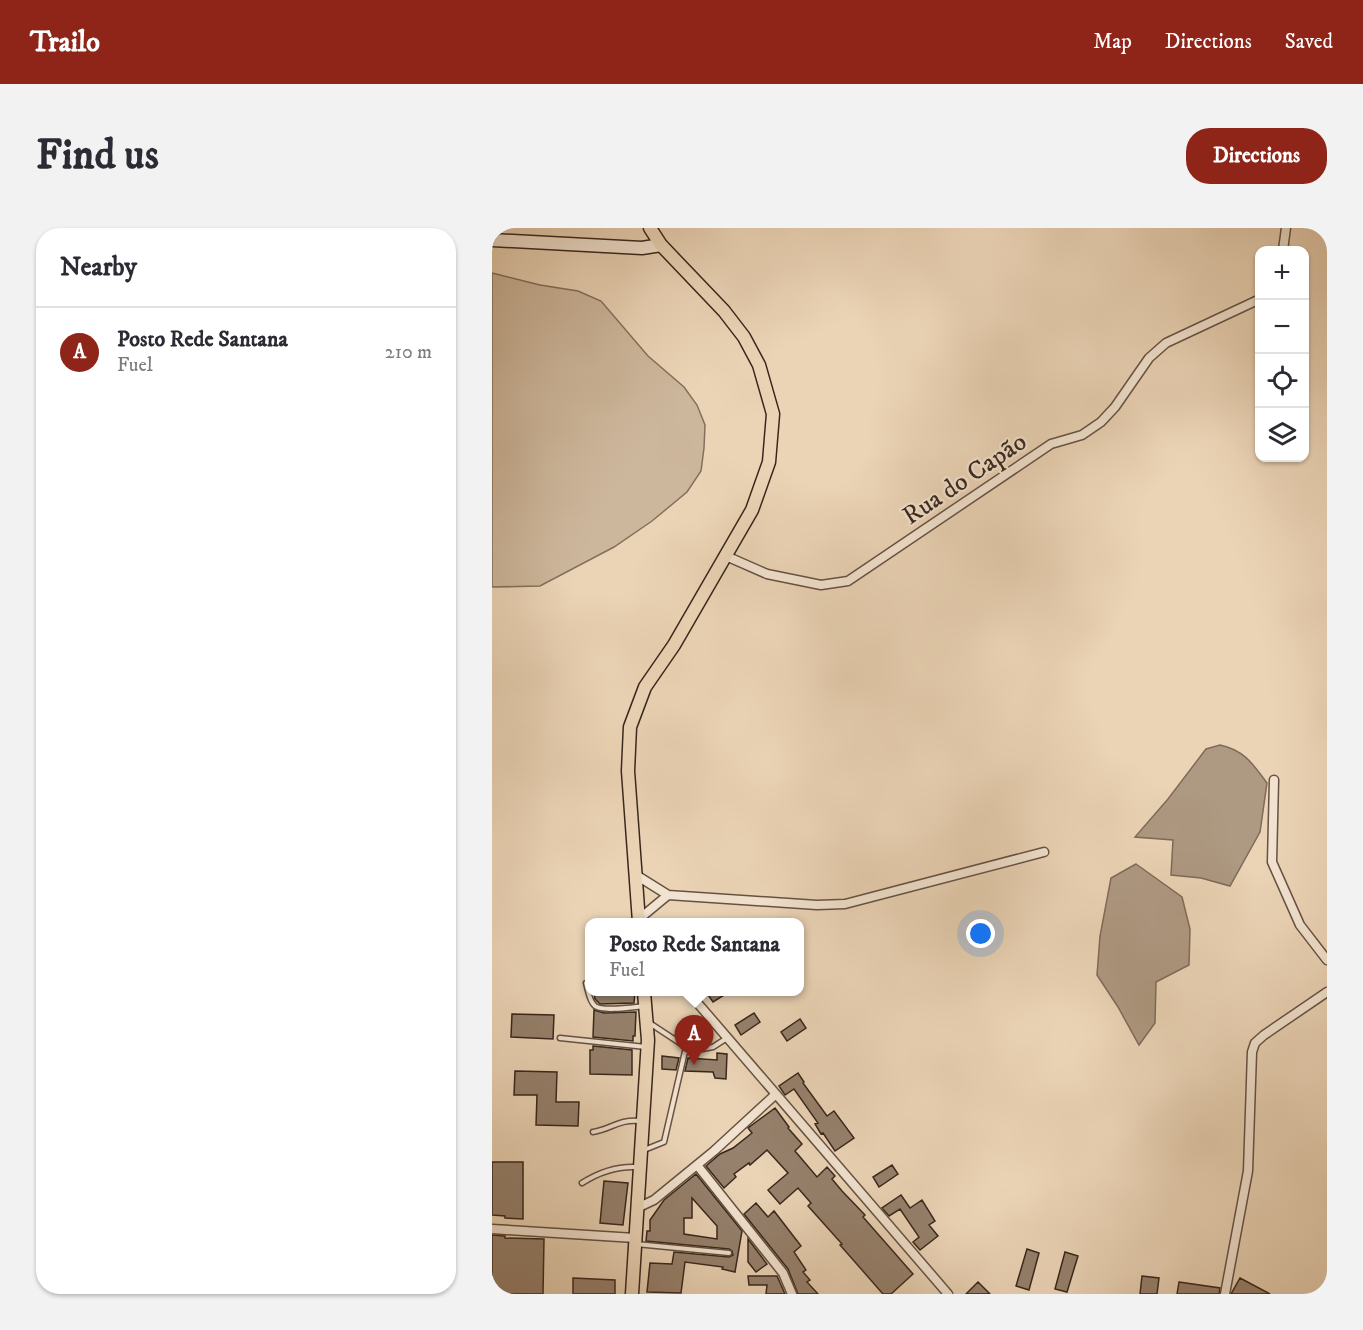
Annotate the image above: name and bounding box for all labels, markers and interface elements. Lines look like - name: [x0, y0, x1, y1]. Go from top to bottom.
- text: Trailo: [30, 25, 100, 60]
- text: Map: [1093, 29, 1132, 55]
- text: Directions: [1165, 29, 1252, 55]
- text: Saved: [1285, 29, 1333, 55]
- button: Directions: [1186, 128, 1327, 184]
- text: Find us: [36, 130, 159, 182]
- map controls: [1255, 246, 1309, 462]
- button: +: [1255, 246, 1309, 300]
- text: Nearby: [60, 251, 137, 284]
- button: −: [1255, 300, 1309, 354]
- text: Posto Rede Santana: [117, 326, 288, 353]
- text: A: [73, 340, 86, 365]
- text: 210 m: [385, 340, 432, 365]
- text: Fuel: [117, 353, 153, 378]
- button: locate: [1255, 354, 1309, 408]
- button: layers: [1255, 408, 1309, 462]
- street label: Rua do Capão: [896, 426, 1033, 533]
- popup: [585, 918, 804, 996]
- your location: [966, 919, 995, 948]
- text: Posto Rede Santana: [609, 931, 780, 958]
- text: Fuel: [609, 958, 645, 983]
- pin: A: [674, 1016, 714, 1065]

